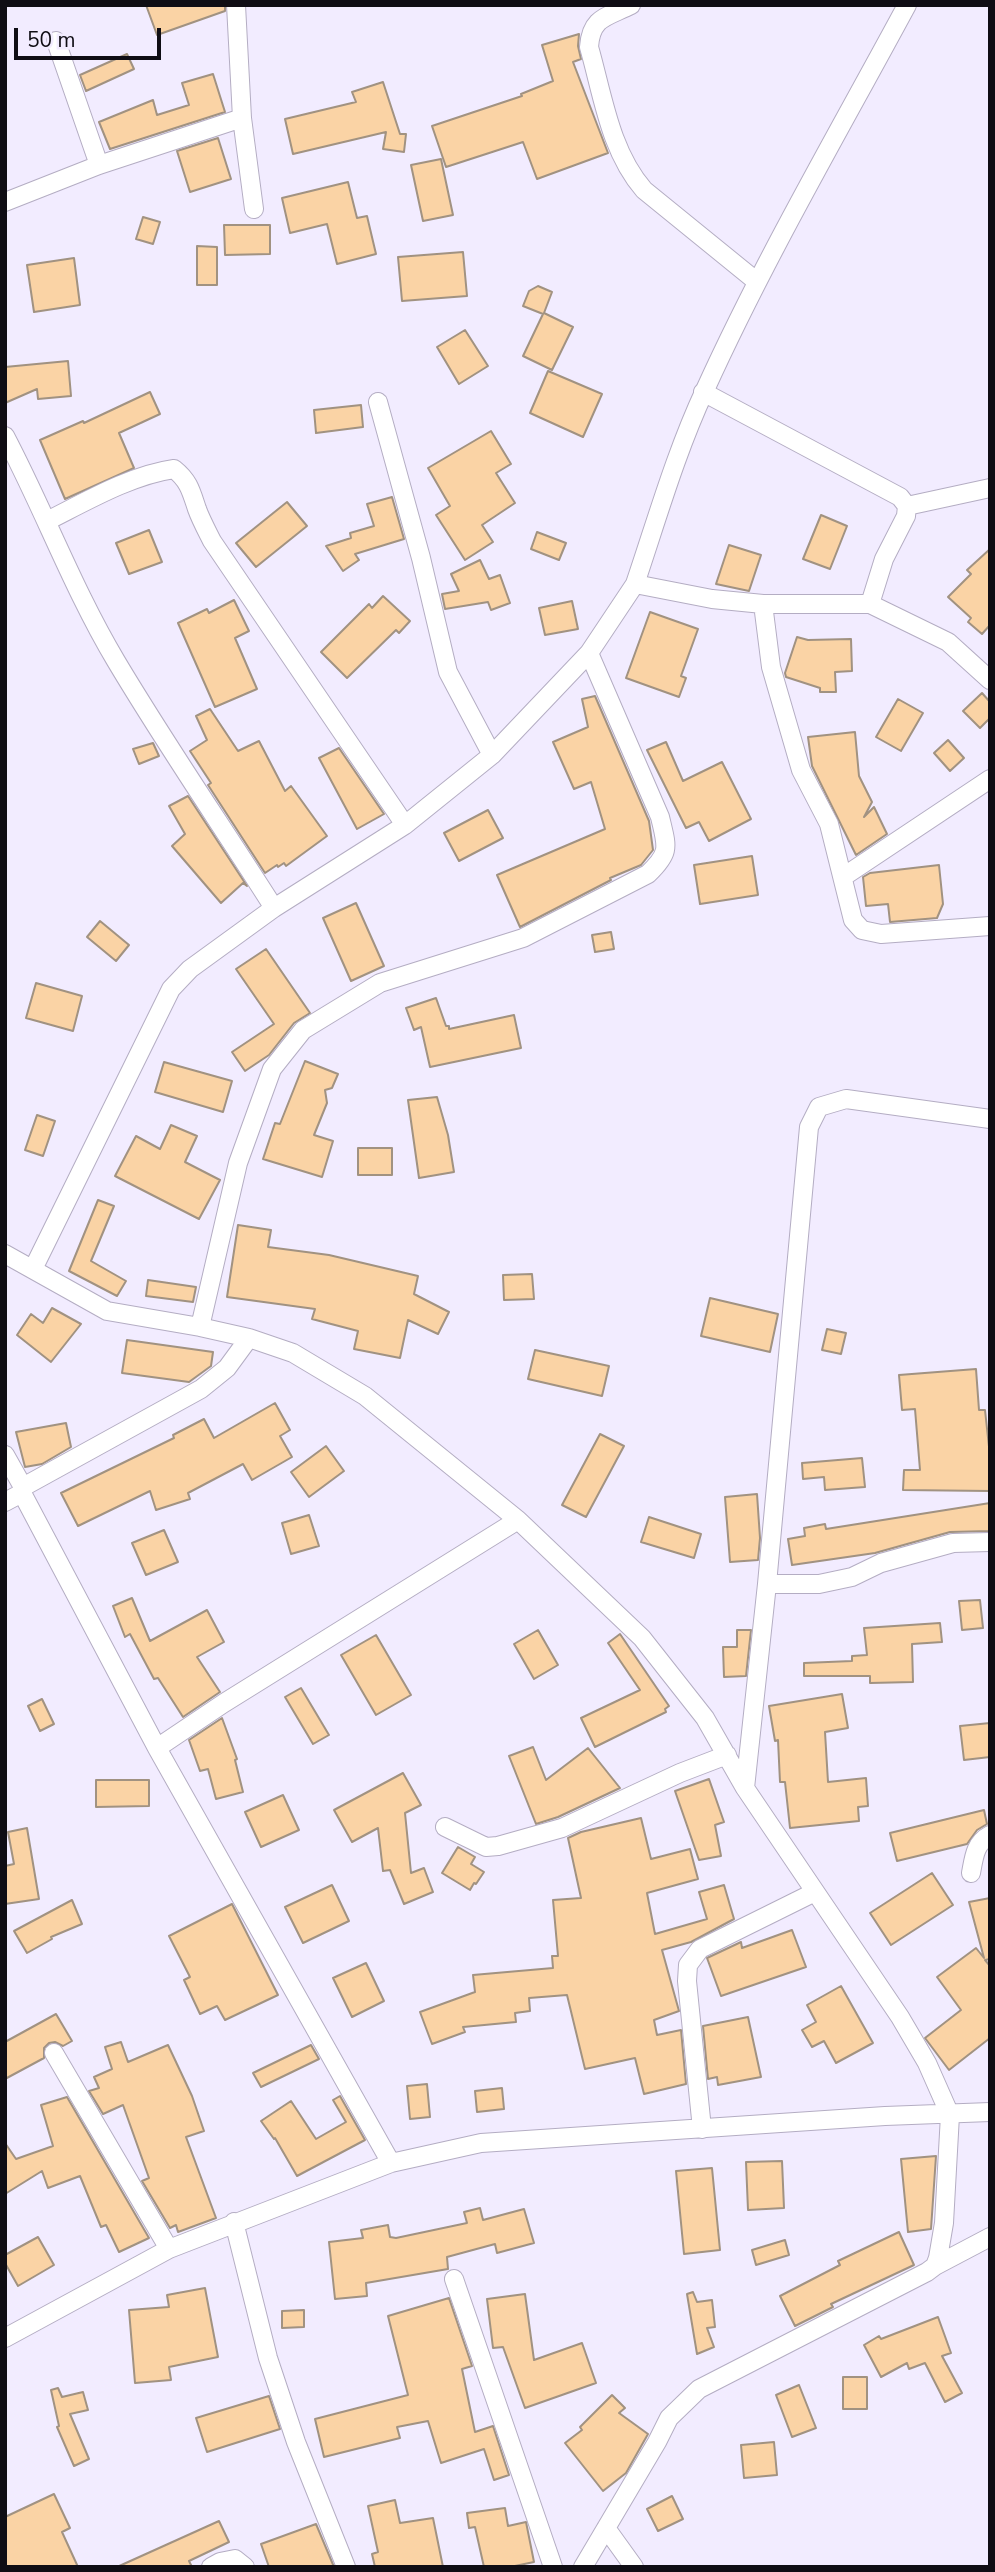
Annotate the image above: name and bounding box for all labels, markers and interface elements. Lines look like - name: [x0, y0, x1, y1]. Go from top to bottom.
- scale bar: [18, 14, 164, 58]
- text: 50 m: [27, 26, 76, 54]

